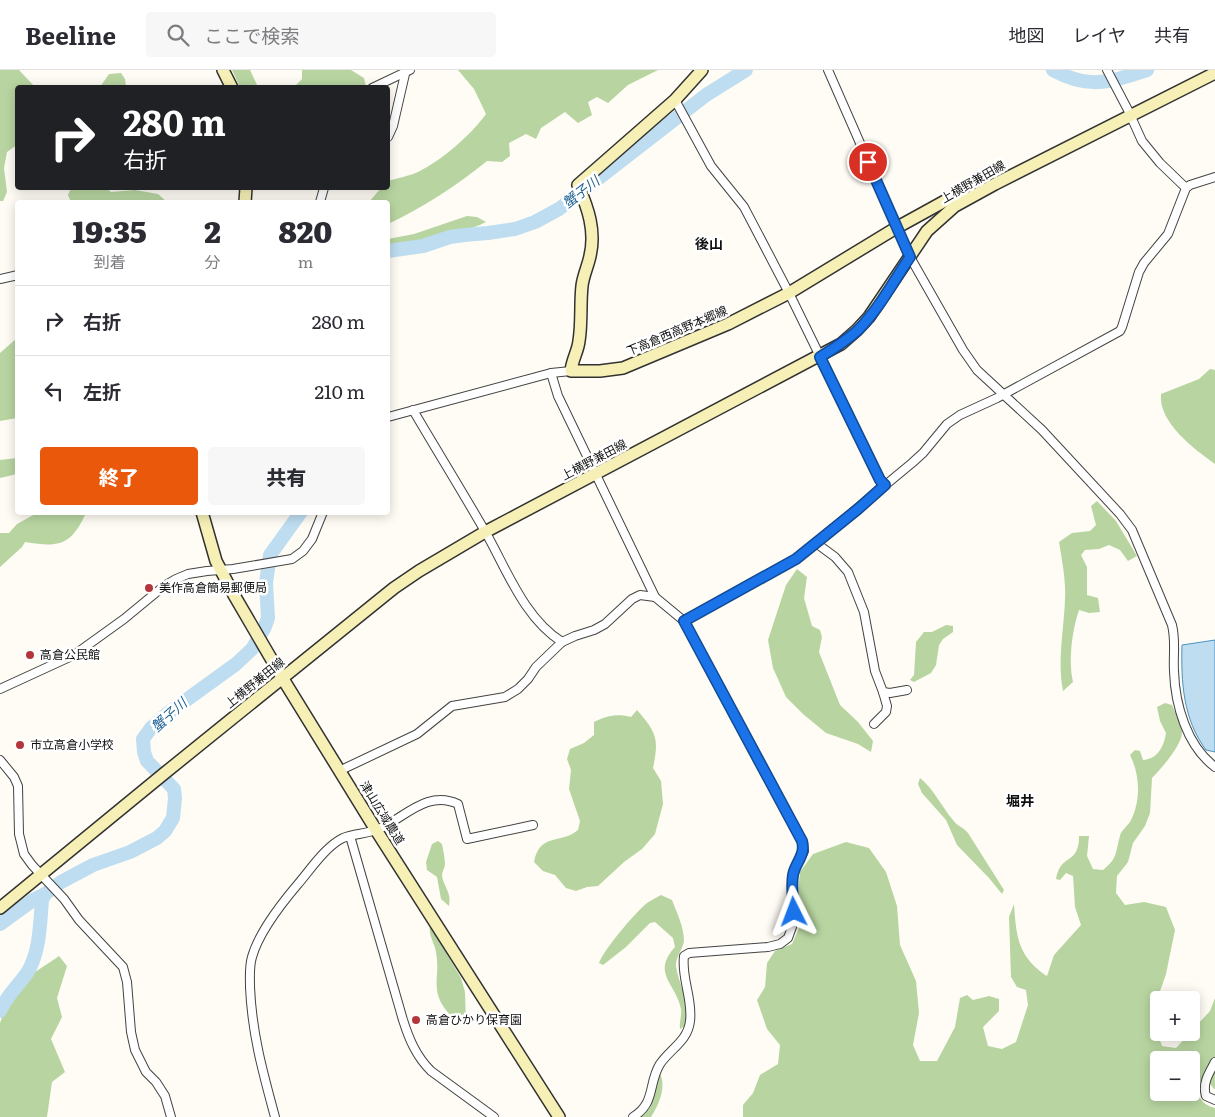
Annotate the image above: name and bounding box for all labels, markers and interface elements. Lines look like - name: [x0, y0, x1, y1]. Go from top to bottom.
- search box: [146, 12, 496, 57]
- text: Beeline: [25, 17, 116, 52]
- icon: search: [164, 21, 192, 49]
- text: ここで検索: [204, 21, 299, 49]
- text: 地図: [1009, 21, 1045, 48]
- text: レイヤ: [1073, 21, 1126, 48]
- text: 共有: [1154, 21, 1190, 48]
- text: 280 m: [123, 95, 226, 147]
- icon: right: [40, 105, 105, 170]
- pin: [847, 141, 889, 183]
- text: 右折: [123, 142, 167, 175]
- icon: arrive: [854, 148, 882, 176]
- street label: 上横野兼田線: [937, 155, 1008, 207]
- water label: 蟹子川: [558, 169, 605, 212]
- text: 19:35: [73, 208, 147, 252]
- text: 2: [204, 208, 221, 252]
- text: 820: [278, 208, 332, 252]
- district label: 後山: [695, 233, 723, 253]
- text: 到着: [94, 249, 126, 273]
- text: 分: [205, 249, 221, 273]
- text: m: [298, 249, 313, 273]
- street label: 下高倉西高野本郷線: [623, 301, 730, 359]
- icon: right: [40, 307, 68, 335]
- text: 右折: [83, 307, 121, 335]
- text: 280 m: [312, 307, 365, 335]
- icon: left: [40, 377, 68, 405]
- text: 左折: [83, 377, 121, 405]
- text: 210 m: [314, 377, 365, 405]
- street label: 上横野兼田線: [558, 434, 630, 484]
- button: 終了: [40, 447, 198, 505]
- button: 共有: [208, 447, 365, 505]
- place label: 美作高倉簡易郵便局: [159, 578, 267, 596]
- marker: 美作高倉簡易郵便局: [143, 582, 155, 594]
- place label: 高倉公民館: [40, 645, 100, 663]
- marker: 高倉公民館: [24, 649, 36, 661]
- street label: 上横野兼田線: [221, 653, 288, 712]
- water label: 蟹子川: [146, 691, 192, 736]
- place label: 市立高倉小学校: [30, 735, 114, 753]
- marker: 市立高倉小学校: [14, 739, 26, 751]
- street label: 津山広域農道: [356, 777, 410, 848]
- district label: 堀井: [1006, 790, 1034, 810]
- position arrow: [767, 885, 819, 937]
- map controls: [1150, 991, 1200, 1101]
- button: +: [1150, 991, 1200, 1041]
- place label: 高倉ひかり保育園: [426, 1010, 522, 1028]
- marker: 高倉ひかり保育園: [410, 1014, 422, 1026]
- button: −: [1150, 1051, 1200, 1101]

